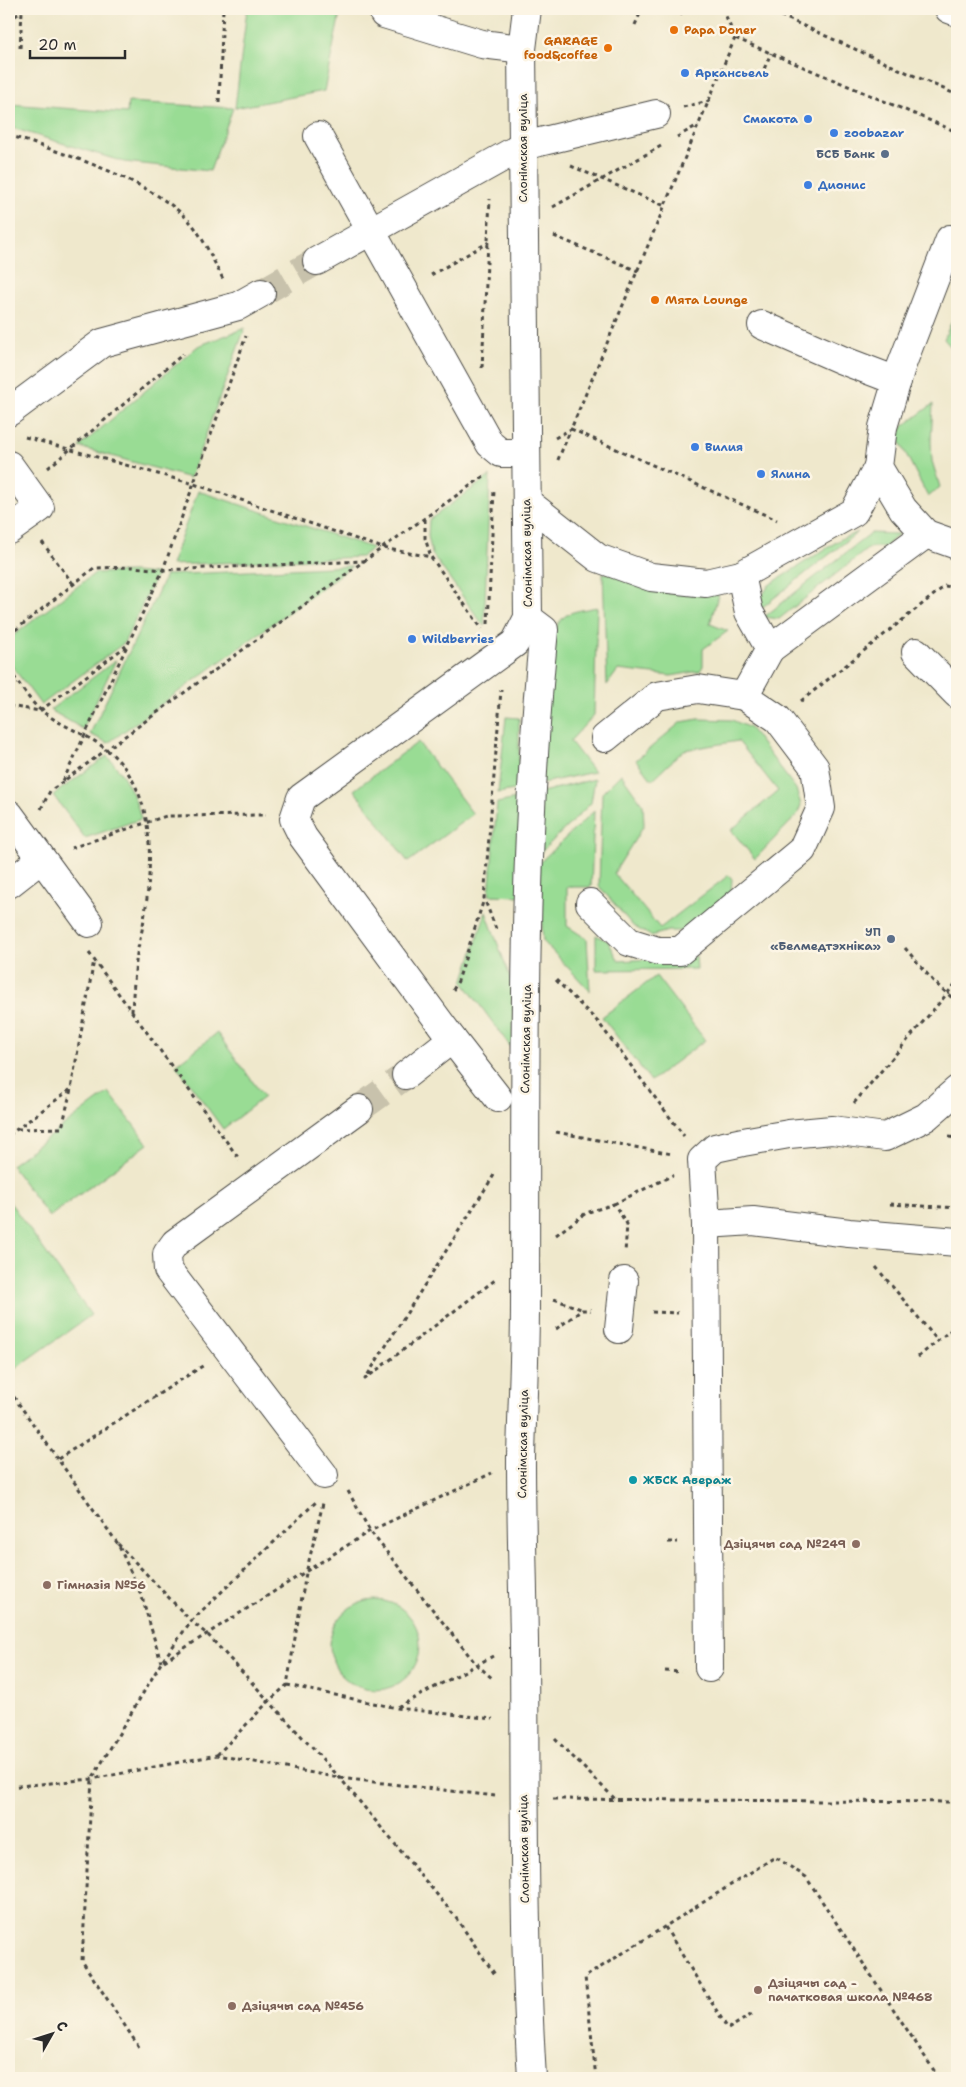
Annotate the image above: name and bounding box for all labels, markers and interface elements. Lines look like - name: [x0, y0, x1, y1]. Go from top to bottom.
- place label: Papa Doner: [684, 22, 757, 38]
- marker: Papa Doner: [668, 24, 680, 36]
- scale bar: [30, 28, 125, 60]
- place label: GARAGE food&coffee: [524, 33, 598, 63]
- text: 20 m: [38, 35, 77, 55]
- marker: GARAGE food&coffee: [602, 42, 614, 54]
- place label: Аркансьель: [695, 65, 769, 81]
- marker: Аркансьель: [679, 67, 691, 79]
- street label: Слонімская вуліца: [515, 93, 531, 202]
- place label: Смакота: [743, 111, 799, 127]
- marker: Смакота: [802, 113, 814, 125]
- place label: zoobazar: [844, 125, 905, 141]
- marker: zoobazar: [828, 127, 840, 139]
- place label: БСБ Банк: [816, 146, 875, 162]
- marker: БСБ Банк: [879, 148, 891, 160]
- place label: Дионис: [818, 177, 866, 193]
- marker: Дионис: [802, 179, 814, 191]
- place label: Мята Lounge: [665, 292, 748, 308]
- marker: Мята Lounge: [649, 294, 661, 306]
- place label: Вилия: [705, 439, 743, 455]
- marker: Вилия: [689, 441, 701, 453]
- place label: Ялина: [771, 466, 811, 482]
- marker: Ялина: [755, 468, 767, 480]
- street label: Слонімская вуліца: [518, 498, 536, 608]
- place label: Wildberries: [422, 631, 494, 647]
- marker: Wildberries: [406, 633, 418, 645]
- place label: УП «Белмедтэхніка»: [770, 924, 881, 954]
- marker: УП «Белмедтэхніка»: [885, 933, 897, 945]
- street label: Слонімская вуліца: [517, 984, 535, 1094]
- street label: Слонімская вуліца: [514, 1389, 532, 1499]
- place label: ЖБСК Авераж: [643, 1472, 732, 1488]
- marker: ЖБСК Авераж: [627, 1474, 639, 1486]
- place label: Дзіцячы сад №249: [724, 1536, 846, 1552]
- marker: Дзіцячы сад №249: [850, 1538, 862, 1550]
- place label: Гімназія №56: [57, 1577, 146, 1593]
- marker: Гімназія №56: [41, 1579, 53, 1591]
- street label: Слонімская вуліца: [515, 1794, 533, 1904]
- place label: Дзіцячы сад - пачатковая школа №468: [768, 1975, 933, 2005]
- marker: Дзіцячы сад - пачатковая школа №468: [752, 1984, 764, 1996]
- place label: Дзіцячы сад №456: [242, 1998, 364, 2014]
- marker: Дзіцячы сад №456: [226, 2000, 238, 2012]
- north arrow: [28, 2010, 78, 2060]
- text: С: [52, 2017, 72, 2035]

